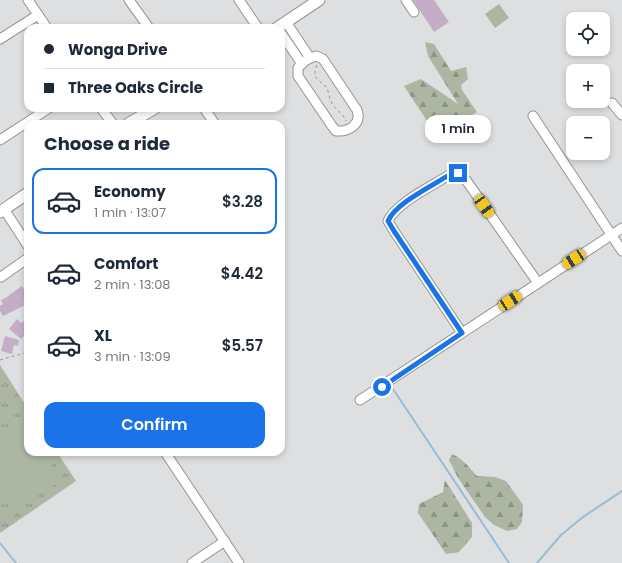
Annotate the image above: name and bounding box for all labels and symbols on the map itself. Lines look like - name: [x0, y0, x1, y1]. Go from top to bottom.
- callout: 1 min: [425, 115, 491, 143]
- route end: [449, 164, 467, 182]
- car: [472, 193, 496, 219]
- car: [561, 247, 587, 271]
- car: [497, 289, 523, 313]
- route start: [373, 378, 391, 396]

